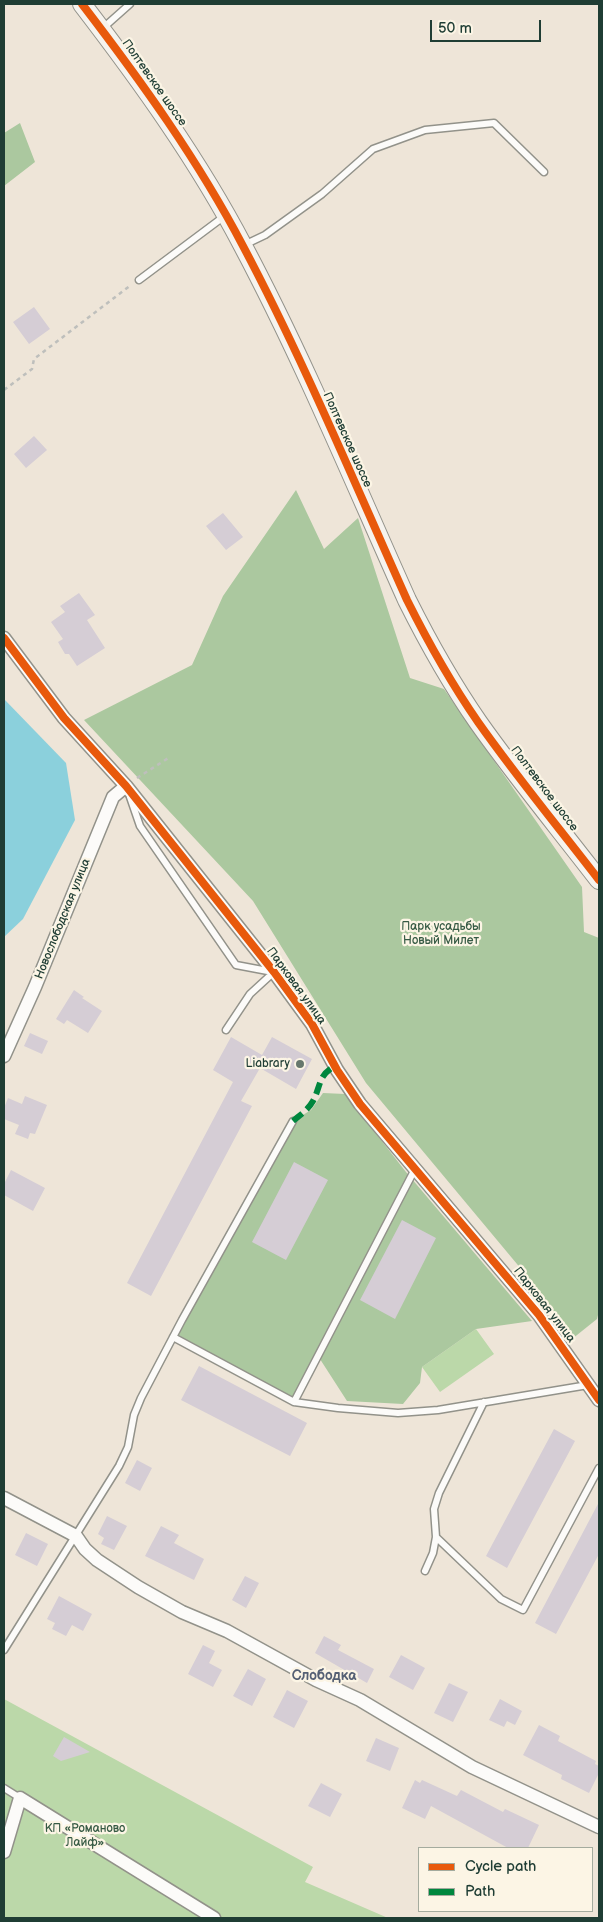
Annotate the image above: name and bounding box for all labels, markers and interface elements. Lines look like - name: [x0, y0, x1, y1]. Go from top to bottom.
- scale bar: [433, 10, 544, 42]
- text: 50 m: [438, 19, 472, 38]
- street label: Полтевское шоссе: [119, 37, 189, 129]
- street label: Полтевское шоссе: [320, 390, 374, 490]
- street label: Полтевское шоссе: [507, 744, 581, 834]
- street label: Новослободская улица: [32, 857, 94, 981]
- park label: Парк усадьбы Новый Милет: [401, 920, 481, 948]
- street label: Парковая улица: [263, 945, 329, 1027]
- place label: Liabrary: [246, 1057, 290, 1071]
- marker: Liabrary: [294, 1058, 306, 1070]
- street label: Парковая улица: [510, 1264, 578, 1346]
- district label: Слободка: [292, 1668, 356, 1684]
- park label: КП «Романово Лайф»: [45, 1822, 125, 1850]
- legend: [418, 1847, 593, 1912]
- text: Cycle path: [465, 1857, 536, 1876]
- text: Path: [465, 1882, 495, 1901]

